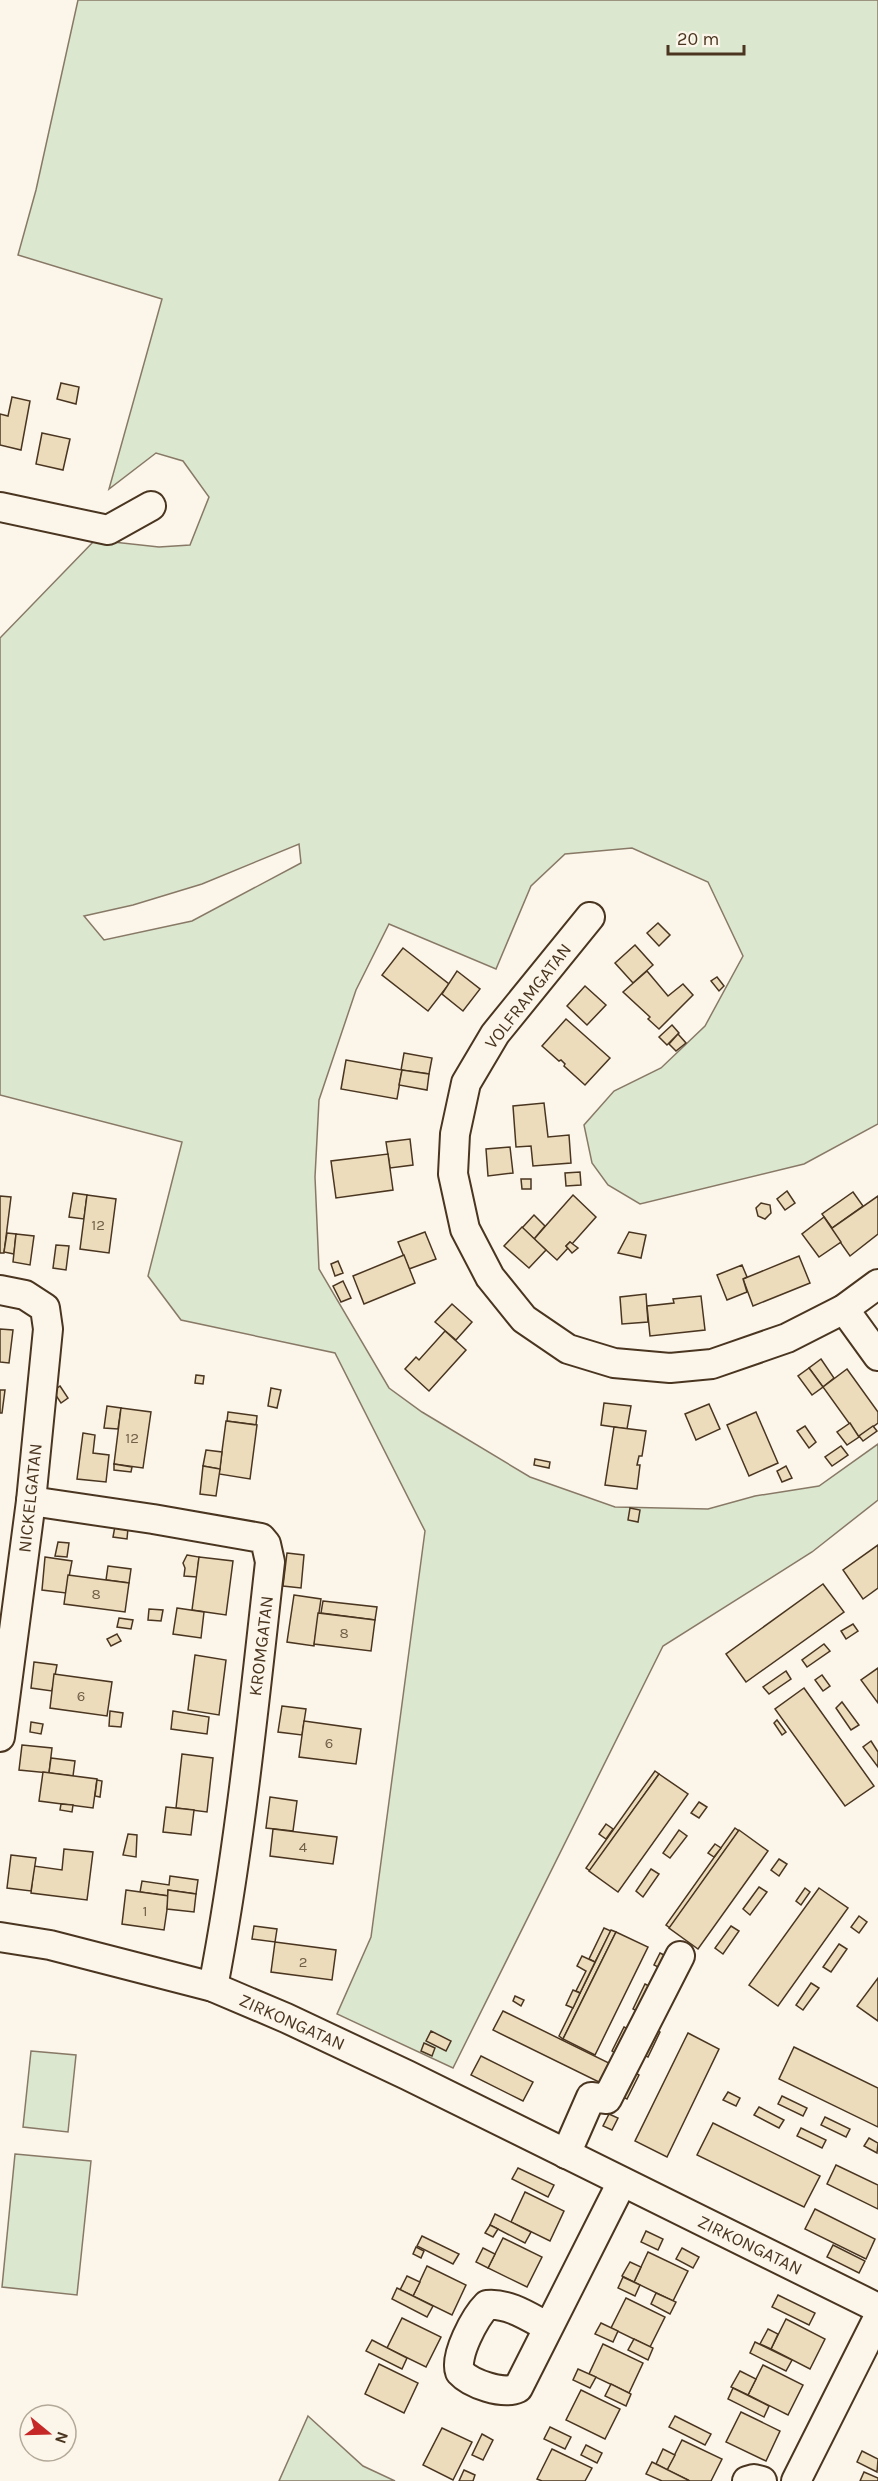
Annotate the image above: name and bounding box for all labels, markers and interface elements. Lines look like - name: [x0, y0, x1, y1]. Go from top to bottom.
- scale bar: [668, 18, 744, 56]
- text: 20 m: [677, 28, 719, 50]
- street label: VOLFRAMGATAN: [480, 939, 576, 1053]
- house number: 12: [91, 1216, 105, 1234]
- house number: 12: [125, 1429, 139, 1447]
- street label: NICKELGATAN: [13, 1442, 47, 1554]
- house number: 8: [91, 1585, 101, 1603]
- street label: KROMGATAN: [244, 1595, 278, 1697]
- house number: 8: [339, 1624, 349, 1642]
- house number: 6: [77, 1687, 85, 1705]
- house number: 6: [325, 1734, 333, 1752]
- house number: 4: [299, 1838, 308, 1856]
- house number: 1: [143, 1902, 147, 1920]
- house number: 2: [299, 1953, 307, 1971]
- street label: ZIRKONGATAN: [236, 1989, 348, 2055]
- street label: ZIRKONGATAN: [694, 2210, 806, 2280]
- north arrow: [18, 2403, 78, 2463]
- text: N: [51, 2429, 73, 2446]

